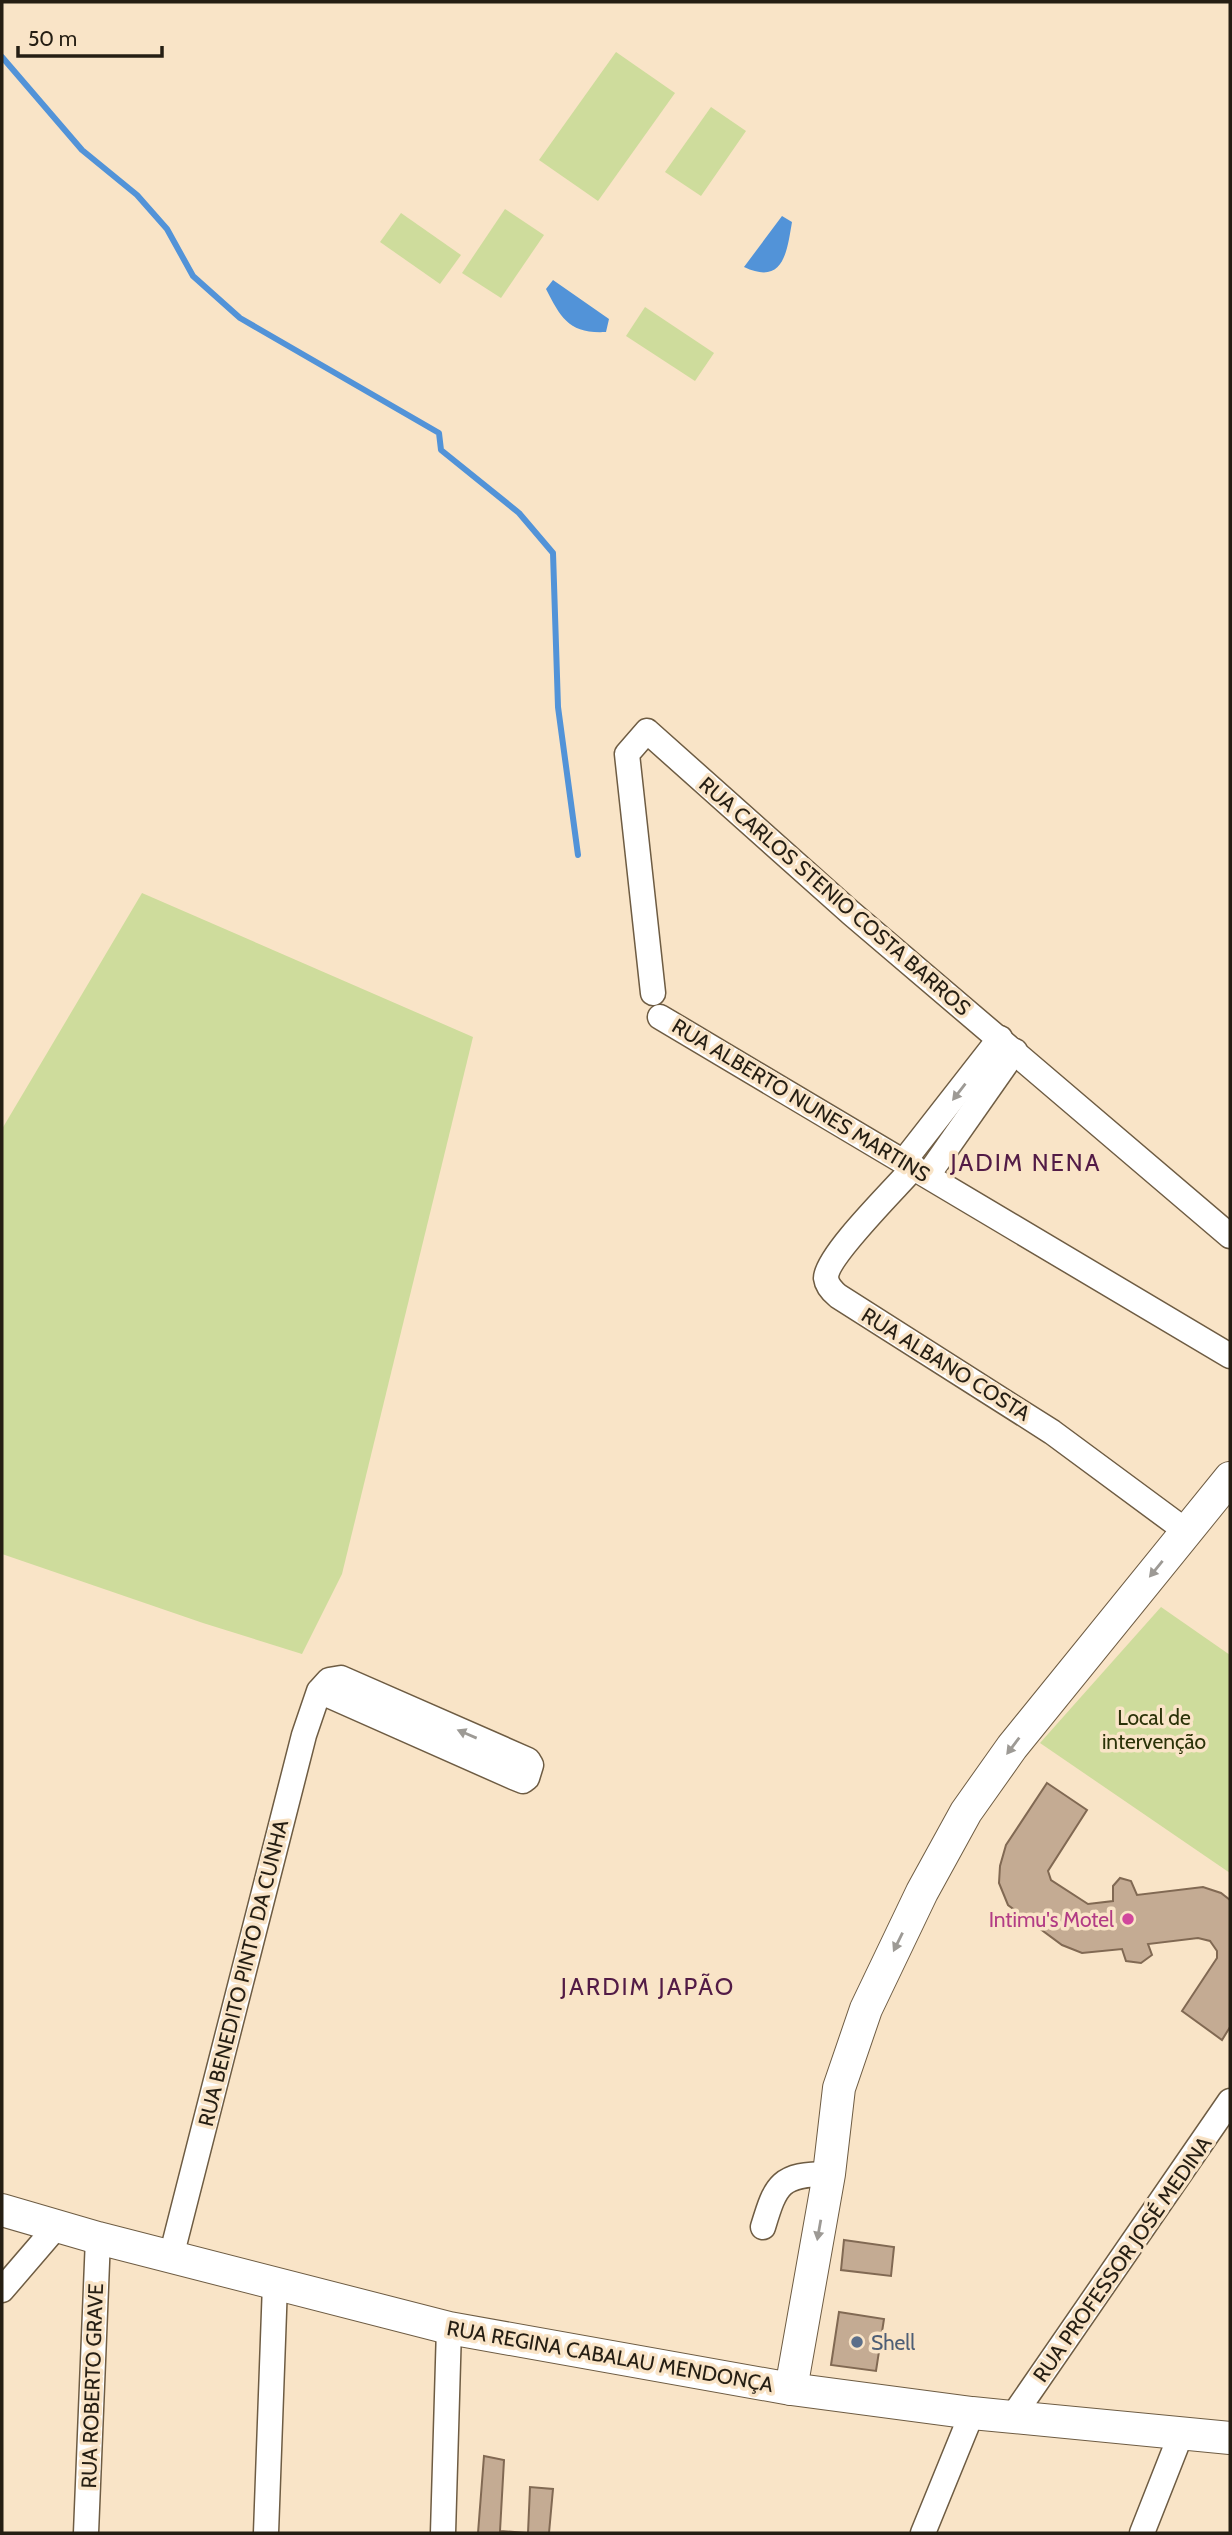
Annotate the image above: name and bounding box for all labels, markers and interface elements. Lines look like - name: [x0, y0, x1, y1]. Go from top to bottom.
- scale bar: [18, 14, 161, 58]
- text: 50 m: [28, 26, 77, 51]
- street label: RUA CARLOS STENIO COSTA BARROS: [694, 771, 976, 1021]
- street label: RUA ALBERTO NUNES MARTINS: [668, 1013, 934, 1187]
- one-way arrow: [951, 1083, 966, 1101]
- district label: JADIM NENA: [949, 1148, 1102, 1177]
- street label: RUA ALBANO COSTA: [857, 1302, 1035, 1426]
- one-way arrow: [1149, 1560, 1164, 1577]
- park label: Local de intervenção: [1102, 1705, 1206, 1754]
- one-way arrow: [457, 1729, 478, 1740]
- one-way arrow: [1006, 1737, 1020, 1755]
- street label: RUA BENEDITO PINTO DA CUNHA: [193, 1817, 293, 2129]
- place label: Intimu's Motel: [989, 1907, 1114, 1932]
- marker: Intimu's Motel: [1120, 1911, 1136, 1927]
- one-way arrow: [893, 1932, 904, 1952]
- district label: JARDIM JAPÃO: [560, 1972, 735, 2001]
- street label: RUA PROFESSOR JOSÉ MEDINA: [1027, 2131, 1217, 2387]
- one-way arrow: [813, 2219, 824, 2241]
- street label: RUA ROBERTO GRAVE: [76, 2283, 108, 2489]
- street label: RUA REGINA CABALAU MENDONÇA: [445, 2315, 775, 2397]
- place label: Shell: [871, 2330, 915, 2355]
- marker: Shell: [849, 2334, 865, 2350]

